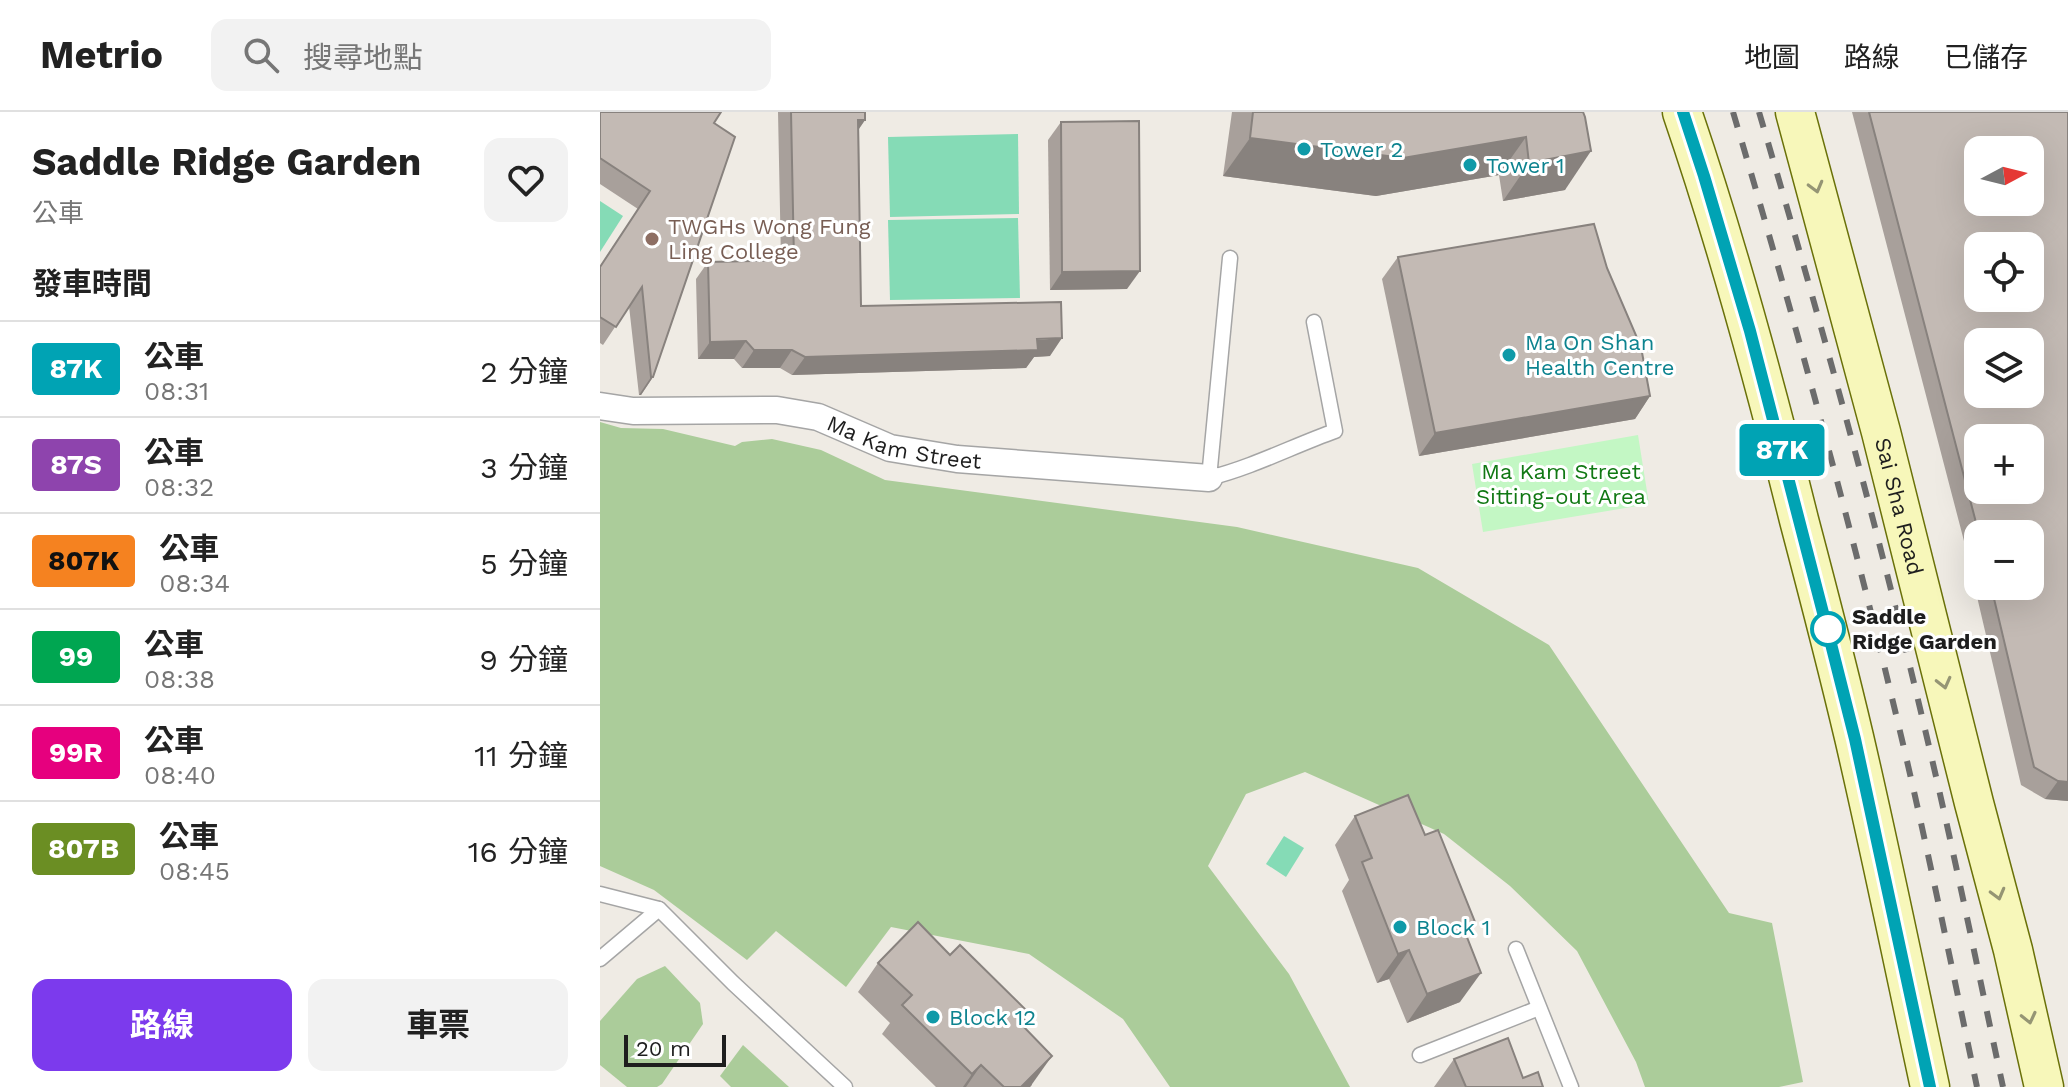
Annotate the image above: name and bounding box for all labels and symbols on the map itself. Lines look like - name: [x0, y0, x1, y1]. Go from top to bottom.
- north arrow: [1964, 136, 2044, 216]
- place label: Tower 2: [1320, 137, 1403, 162]
- marker: Tower 2: [1295, 140, 1313, 158]
- place label: Tower 1: [1486, 153, 1565, 178]
- marker: Tower 1: [1461, 156, 1479, 174]
- one-way arrow: [1806, 180, 1823, 194]
- place label: TWGHs Wong Fung Ling College: [668, 214, 871, 264]
- marker: TWGHs Wong Fung Ling College: [643, 230, 661, 248]
- place label: Ma On Shan Health Centre: [1525, 330, 1675, 380]
- marker: Ma On Shan Health Centre: [1500, 346, 1518, 364]
- street label: Ma Kam Street: [823, 410, 982, 473]
- line badge: 87K: [1736, 424, 1828, 476]
- street label: Sai Sha Road: [1870, 435, 1929, 578]
- park label: Ma Kam Street Sitting-out Area: [1476, 459, 1646, 509]
- place label: Saddle Ridge Garden: [1852, 604, 1997, 654]
- marker: Saddle Ridge Garden: [1811, 612, 1845, 646]
- one-way arrow: [1935, 675, 1952, 689]
- one-way arrow: [1989, 886, 2006, 900]
- place label: Block 1: [1416, 915, 1490, 940]
- marker: Block 1: [1391, 918, 1409, 936]
- place label: Block 12: [949, 1005, 1036, 1030]
- marker: Block 12: [924, 1008, 942, 1026]
- one-way arrow: [2020, 1011, 2037, 1025]
- scale bar: [624, 1031, 726, 1067]

